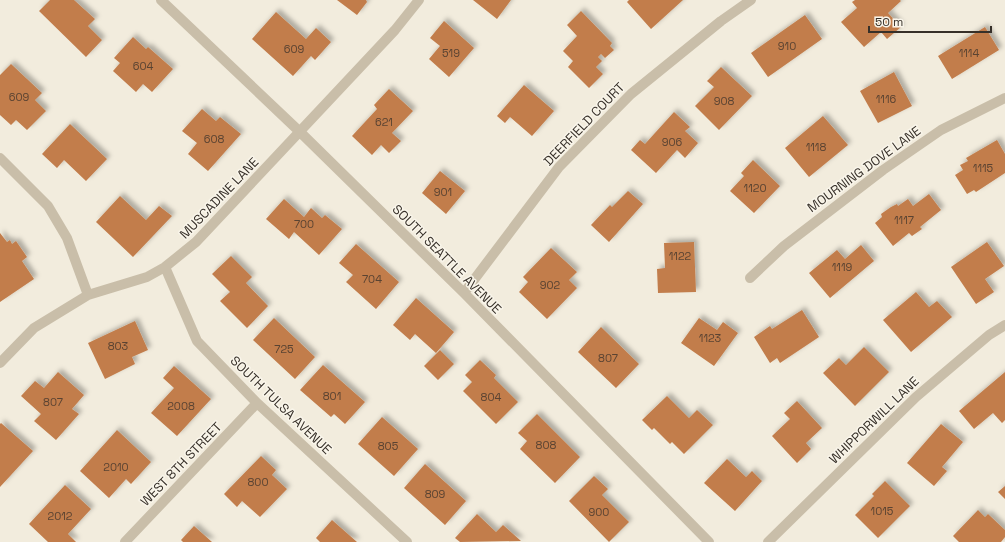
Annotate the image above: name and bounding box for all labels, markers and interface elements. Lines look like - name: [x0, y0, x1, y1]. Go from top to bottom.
- scale bar: [869, 8, 991, 34]
- text: 50 m: [875, 14, 903, 30]
- house number: 910: [778, 39, 796, 53]
- house number: 609: [284, 42, 305, 56]
- house number: 519: [442, 46, 460, 60]
- house number: 1114: [959, 46, 979, 60]
- house number: 604: [133, 59, 153, 73]
- street label: DEERFIELD COURT: [540, 78, 628, 169]
- house number: 609: [9, 90, 30, 104]
- house number: 1116: [876, 92, 897, 106]
- house number: 908: [714, 94, 734, 108]
- house number: 621: [375, 115, 393, 129]
- street label: MOURNING DOVE LANE: [804, 122, 924, 216]
- house number: 608: [204, 132, 224, 146]
- house number: 906: [662, 135, 683, 149]
- house number: 1118: [806, 140, 826, 154]
- street label: MUSCADINE LANE: [176, 154, 262, 242]
- house number: 1115: [973, 161, 994, 175]
- house number: 1120: [744, 181, 766, 195]
- house number: 901: [434, 185, 452, 199]
- street label: SOUTH SEATTLE AVENUE: [389, 201, 505, 317]
- house number: 1117: [894, 213, 914, 227]
- house number: 700: [294, 217, 314, 231]
- house number: 1122: [669, 249, 692, 263]
- house number: 1119: [832, 260, 853, 274]
- house number: 704: [362, 272, 382, 286]
- house number: 902: [540, 278, 561, 292]
- house number: 1123: [699, 331, 722, 345]
- house number: 803: [108, 339, 129, 353]
- house number: 725: [274, 342, 294, 356]
- house number: 807: [598, 351, 618, 365]
- street label: SOUTH TULSA AVENUE: [227, 352, 335, 458]
- street label: WHIPPORWILL LANE: [825, 373, 923, 467]
- house number: 801: [323, 389, 341, 403]
- house number: 804: [481, 390, 502, 404]
- house number: 807: [43, 395, 63, 409]
- house number: 2008: [167, 399, 195, 413]
- street label: WEST 8TH STREET: [137, 418, 226, 510]
- house number: 808: [536, 438, 557, 452]
- house number: 805: [378, 439, 399, 453]
- house number: 2010: [103, 460, 129, 474]
- house number: 800: [248, 475, 268, 489]
- house number: 809: [425, 487, 446, 501]
- house number: 1015: [871, 504, 894, 518]
- house number: 900: [589, 505, 609, 519]
- house number: 2012: [48, 509, 73, 523]

